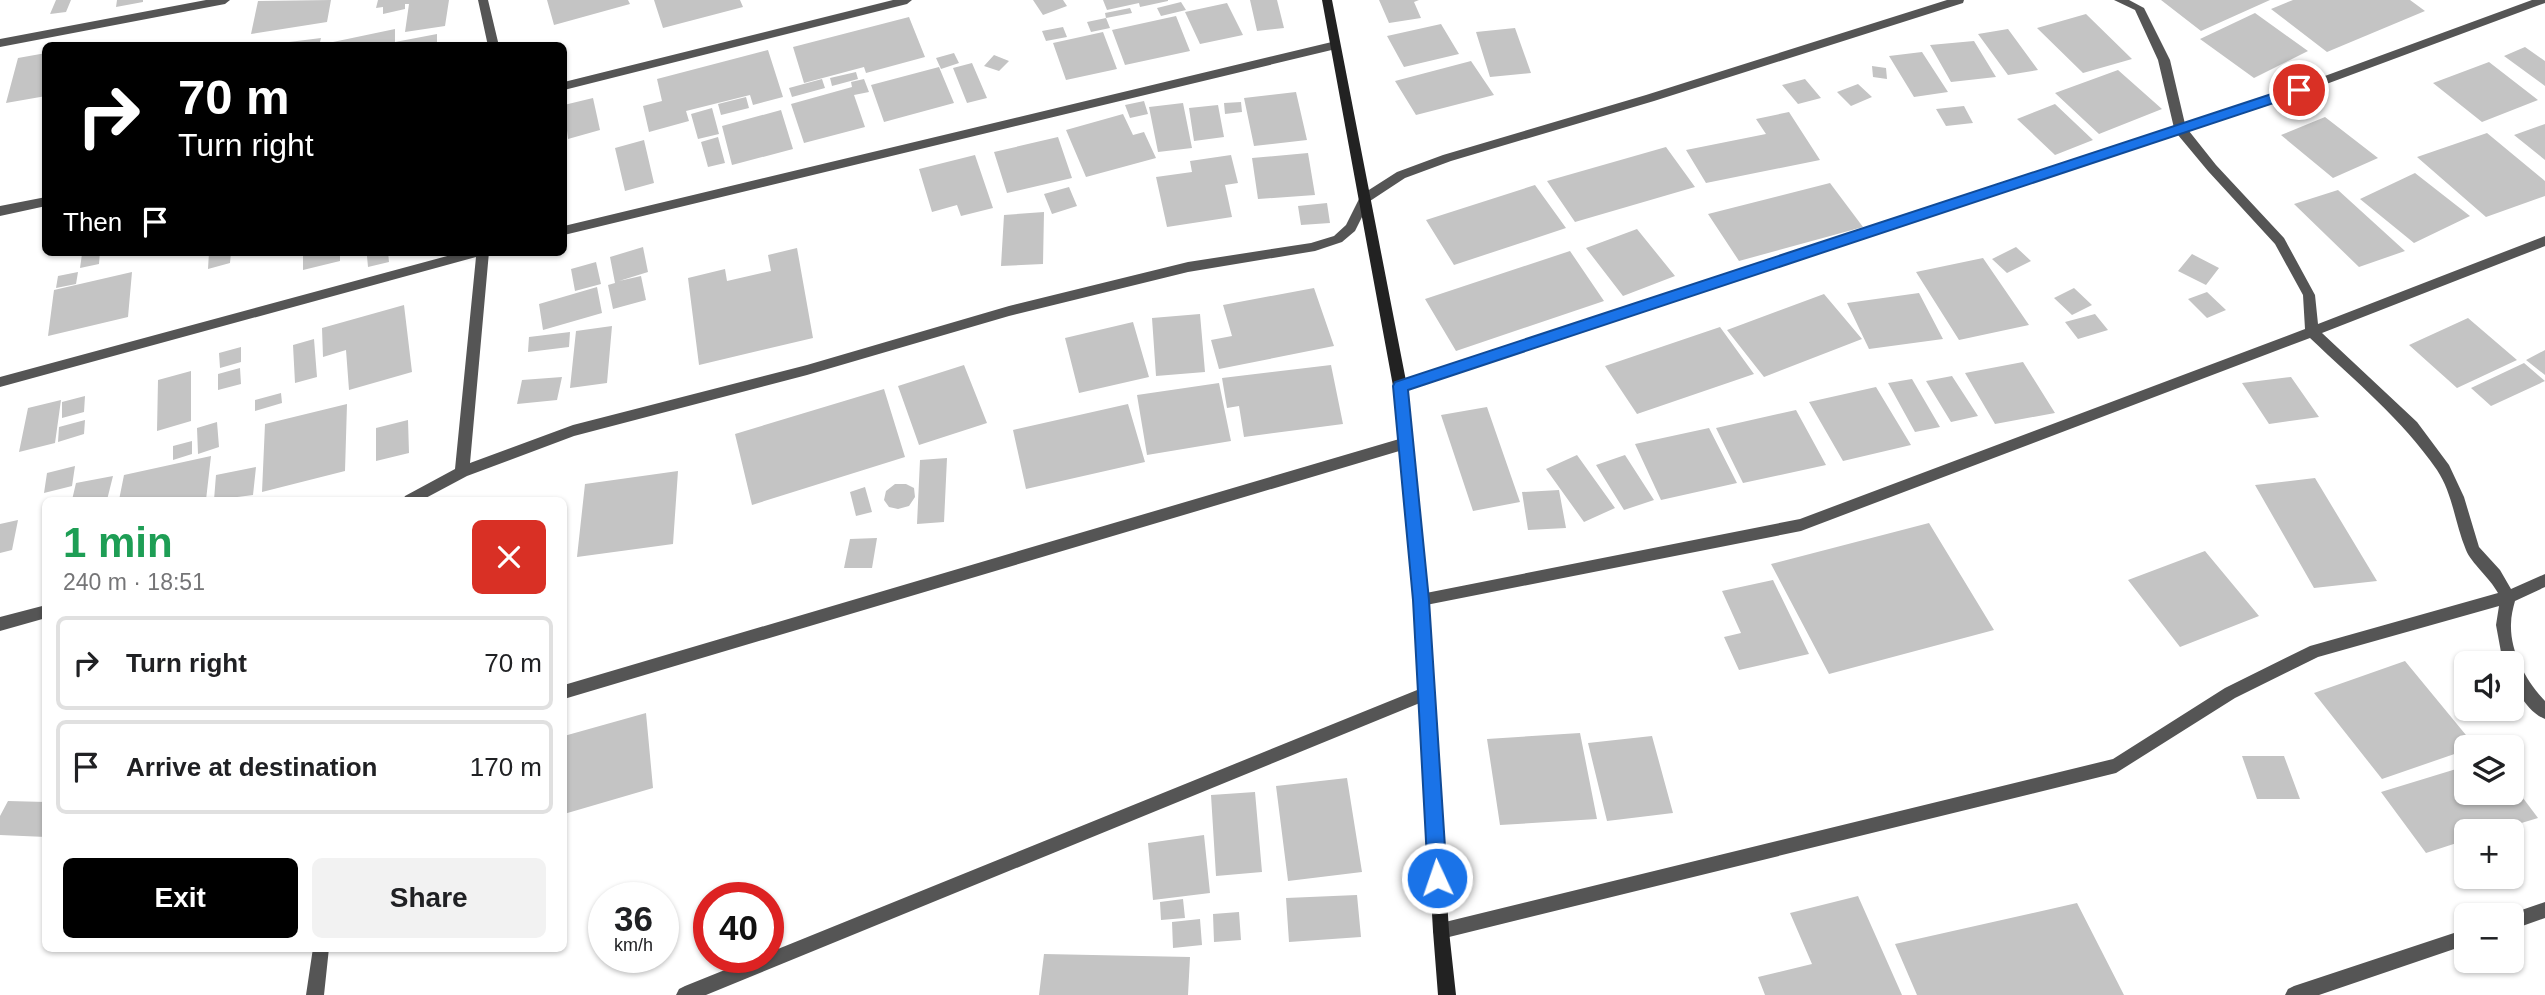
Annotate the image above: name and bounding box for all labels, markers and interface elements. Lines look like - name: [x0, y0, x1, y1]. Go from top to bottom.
- pin: [2269, 60, 2329, 120]
- icon: right: [63, 70, 154, 161]
- text: 70 m: [178, 70, 290, 124]
- icon: arrive: [2280, 71, 2318, 109]
- text: Turn right: [178, 127, 314, 163]
- icon: arrive: [136, 203, 174, 241]
- text: Then: [63, 207, 122, 237]
- text: 1 min: [63, 519, 173, 566]
- button: close: [472, 520, 546, 594]
- text: 240 m · 18:51: [63, 569, 205, 595]
- icon: right: [67, 644, 105, 682]
- text: Turn right: [126, 648, 247, 678]
- text: 70 m: [484, 648, 542, 678]
- map controls: [2454, 651, 2524, 973]
- button: sound: [2454, 651, 2524, 721]
- button: layers: [2454, 735, 2524, 805]
- icon: arrive: [67, 748, 105, 786]
- text: Arrive at destination: [126, 752, 377, 782]
- text: 170 m: [470, 752, 542, 782]
- button: +: [2454, 819, 2524, 889]
- position arrow: [1400, 841, 1474, 915]
- button: Exit: [63, 858, 298, 938]
- button: Share: [312, 858, 546, 938]
- speed limit sign: 40: [693, 882, 784, 973]
- text: 36: [614, 899, 653, 938]
- button: −: [2454, 903, 2524, 973]
- text: km/h: [614, 935, 653, 955]

